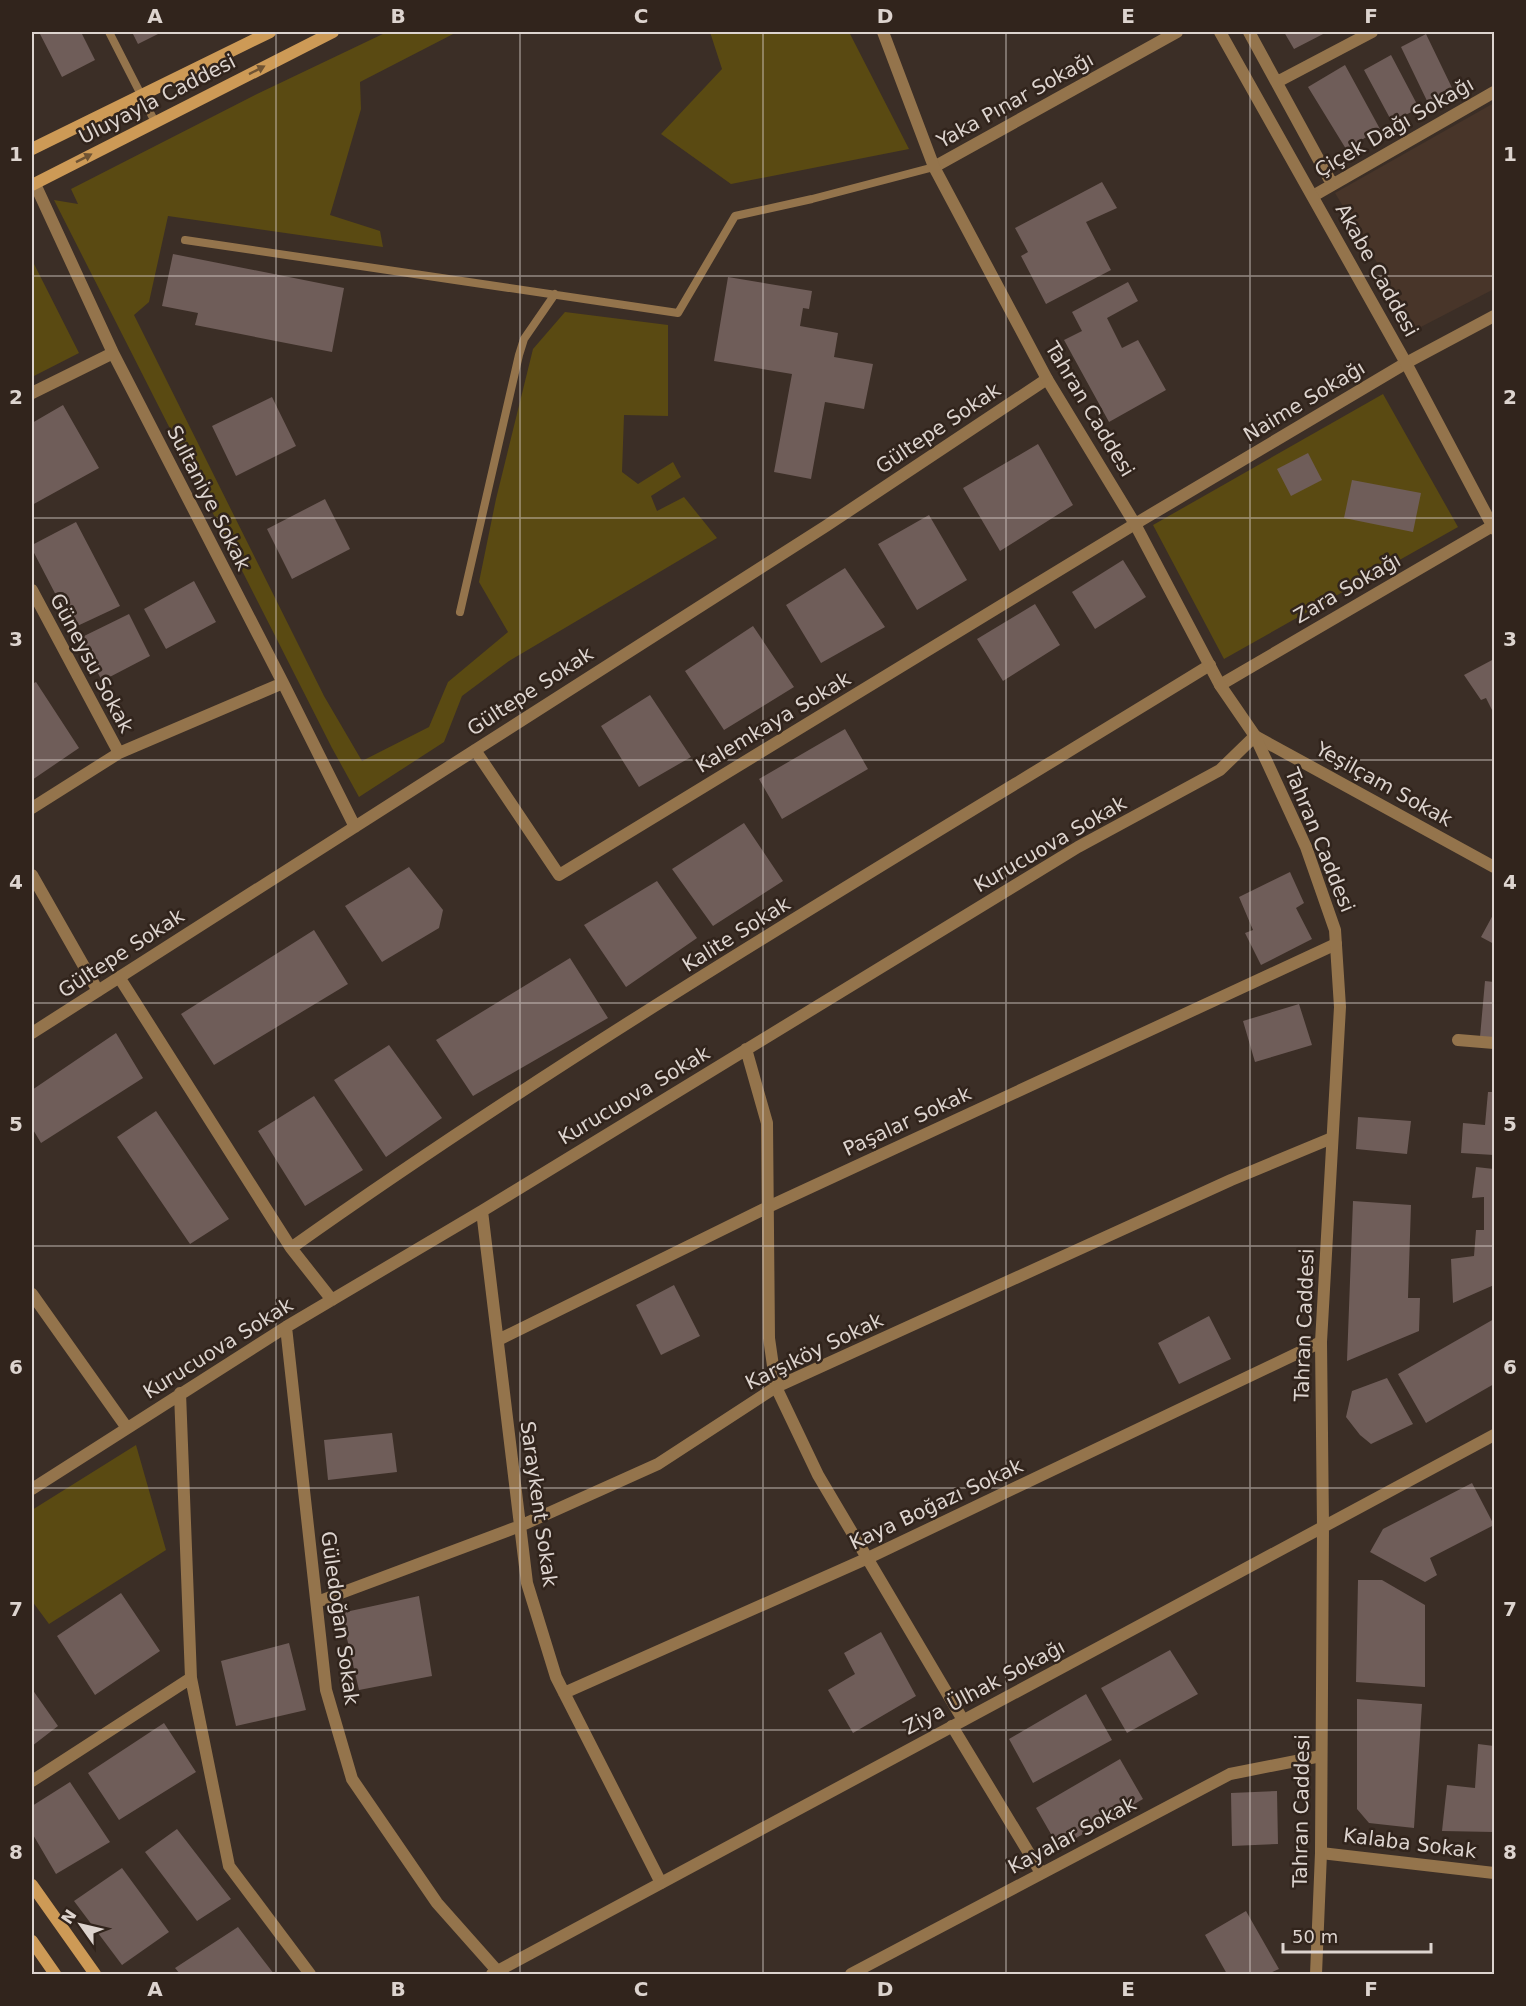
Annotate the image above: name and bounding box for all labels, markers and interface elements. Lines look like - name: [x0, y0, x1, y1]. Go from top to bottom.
- text: A: [147, 4, 163, 28]
- text: B: [390, 4, 406, 28]
- text: C: [634, 4, 648, 28]
- text: D: [877, 4, 893, 28]
- text: E: [1121, 4, 1135, 28]
- text: F: [1364, 4, 1378, 28]
- street label: Yaka Pınar Sokağı: [932, 47, 1098, 153]
- street label: Uluyayla Caddesi: [75, 49, 239, 149]
- one-way arrow: [248, 65, 266, 75]
- street label: Çiçek Dağı Sokağı: [1310, 72, 1478, 182]
- text: 1: [9, 142, 23, 166]
- text: 1: [1503, 142, 1517, 166]
- one-way arrow: [75, 154, 92, 163]
- street label: Akabe Caddesi: [1331, 199, 1423, 341]
- street label: Tahran Caddesi: [1040, 336, 1140, 481]
- street label: Naime Sokağı: [1239, 355, 1369, 447]
- street label: Gültepe Sokak: [871, 377, 1005, 479]
- text: 2: [9, 385, 23, 409]
- text: 2: [1503, 385, 1517, 409]
- street label: Sultaniye Sokak: [162, 421, 256, 575]
- street label: Zara Sokağı: [1289, 548, 1405, 628]
- street label: Güneysu Sokak: [45, 589, 139, 737]
- text: 3: [9, 627, 23, 651]
- text: 3: [1503, 627, 1517, 651]
- street label: Gültepe Sokak: [463, 641, 598, 741]
- street label: Kalemkaya Sokak: [691, 666, 855, 778]
- street label: Yeşilçam Sokak: [1311, 736, 1457, 832]
- street label: Tahran Caddesi: [1280, 764, 1360, 916]
- street label: Kurucuova Sokak: [969, 790, 1131, 897]
- text: 4: [9, 870, 23, 894]
- text: 4: [1503, 870, 1517, 894]
- street label: Kalite Sokak: [678, 891, 795, 977]
- street label: Gültepe Sokak: [54, 903, 189, 1003]
- street label: Kurucuova Sokak: [554, 1040, 714, 1150]
- street label: Paşalar Sokak: [839, 1081, 975, 1161]
- text: 5: [9, 1112, 23, 1136]
- text: 5: [1503, 1112, 1517, 1136]
- street label: Tahran Caddesi: [1289, 1248, 1319, 1403]
- street label: Kurucuova Sokak: [139, 1292, 298, 1404]
- street label: Karşıköy Sokak: [741, 1307, 887, 1395]
- text: 6: [9, 1355, 23, 1379]
- text: 6: [1503, 1355, 1517, 1379]
- street label: Saraykent Sokak: [515, 1419, 563, 1589]
- street label: Kaya Boğazı Sokak: [845, 1453, 1027, 1555]
- street label: Güledoğan Sokak: [316, 1530, 364, 1707]
- text: 7: [9, 1597, 23, 1621]
- text: 7: [1503, 1597, 1517, 1621]
- street label: Ziya Ülhak Sokağı: [899, 1634, 1069, 1740]
- street label: Tahran Caddesi: [1288, 1734, 1314, 1889]
- street label: Kayalar Sokak: [1004, 1791, 1140, 1879]
- street label: Kalaba Sokak: [1342, 1823, 1478, 1863]
- text: 8: [9, 1840, 23, 1864]
- text: 8: [1503, 1840, 1517, 1864]
- north arrow: [51, 1895, 111, 1955]
- text: N: [57, 1906, 81, 1928]
- scale bar: [1283, 1916, 1432, 1954]
- text: 50 m: [1292, 1926, 1338, 1947]
- text: A: [147, 1977, 163, 2001]
- text: B: [390, 1977, 406, 2001]
- text: C: [634, 1977, 648, 2001]
- text: D: [877, 1977, 893, 2001]
- text: E: [1121, 1977, 1135, 2001]
- text: F: [1364, 1977, 1378, 2001]

